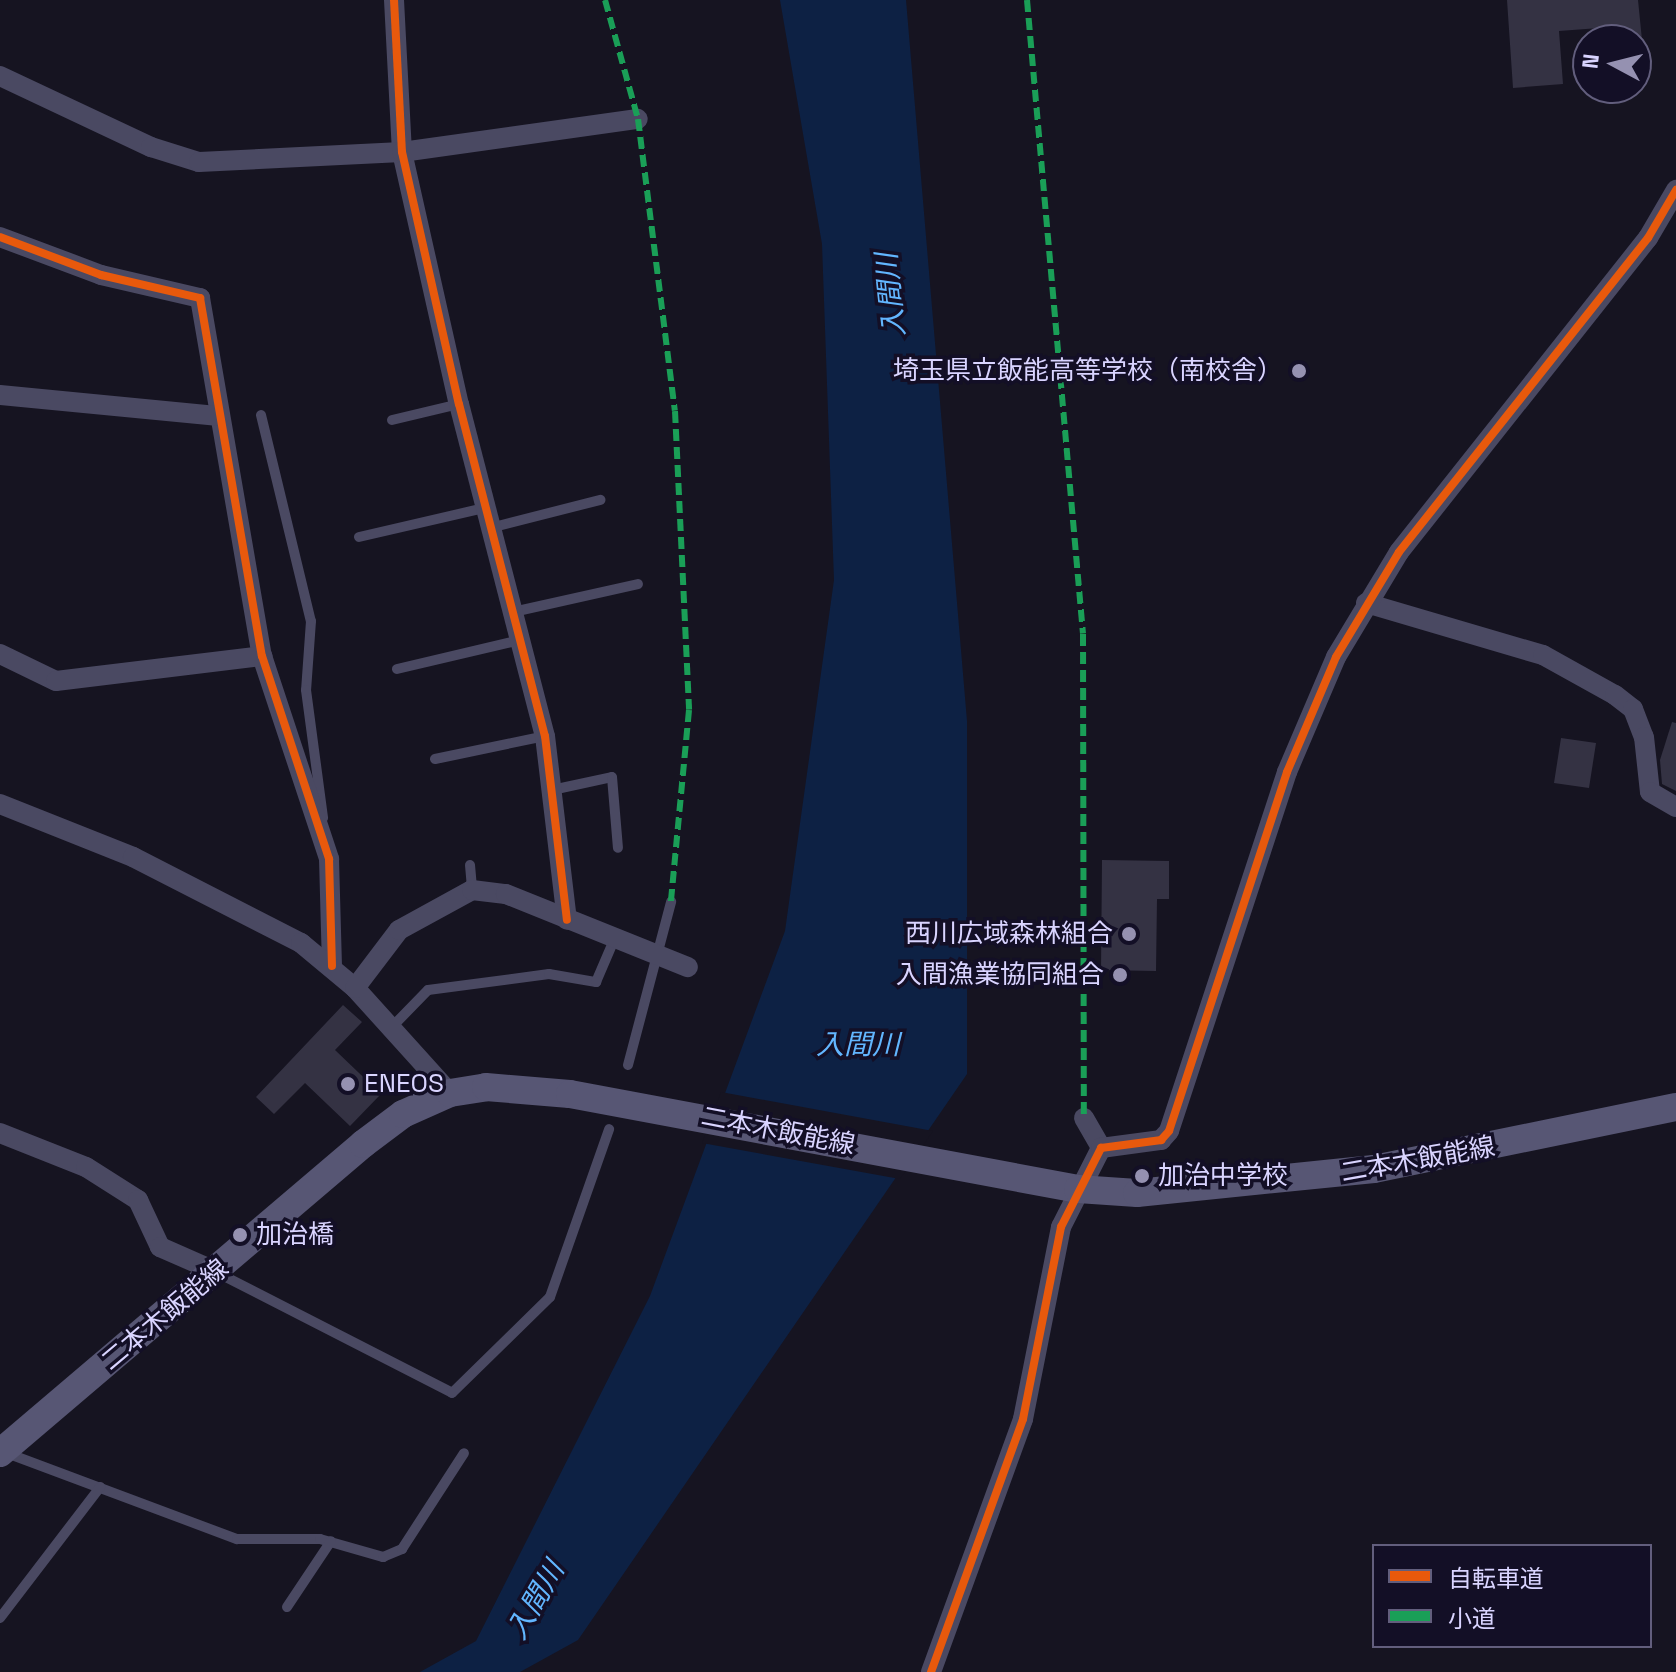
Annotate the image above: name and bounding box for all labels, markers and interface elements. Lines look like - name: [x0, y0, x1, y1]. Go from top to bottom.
- north arrow: [1572, 24, 1652, 104]
- text: N: [1575, 52, 1605, 70]
- water label: 入間川: [869, 251, 911, 339]
- place label: 埼玉県立飯能高等学校（南校舎）: [893, 355, 1283, 387]
- marker: 埼玉県立飯能高等学校（南校舎）: [1290, 362, 1308, 380]
- place label: 西川広域森林組合: [905, 918, 1113, 950]
- marker: 西川広域森林組合: [1120, 925, 1138, 943]
- place label: 入間漁業協同組合: [896, 959, 1104, 991]
- marker: 入間漁業協同組合: [1111, 966, 1129, 984]
- water label: 入間川: [816, 1027, 900, 1061]
- place label: ENEOS: [364, 1068, 444, 1100]
- marker: ENEOS: [339, 1075, 357, 1093]
- street label: 二本木飯能線: [698, 1101, 858, 1161]
- street label: 二本木飯能線: [1338, 1131, 1498, 1189]
- place label: 加治中学校: [1158, 1160, 1288, 1192]
- marker: 加治中学校: [1133, 1167, 1151, 1185]
- place label: 加治橋: [256, 1219, 334, 1251]
- marker: 加治橋: [231, 1226, 249, 1244]
- street label: 二本木飯能線: [95, 1253, 235, 1377]
- legend: [1372, 1544, 1652, 1648]
- water label: 入間川: [499, 1555, 571, 1645]
- text: 自転車道: [1448, 1563, 1544, 1594]
- text: 小道: [1448, 1603, 1496, 1634]

